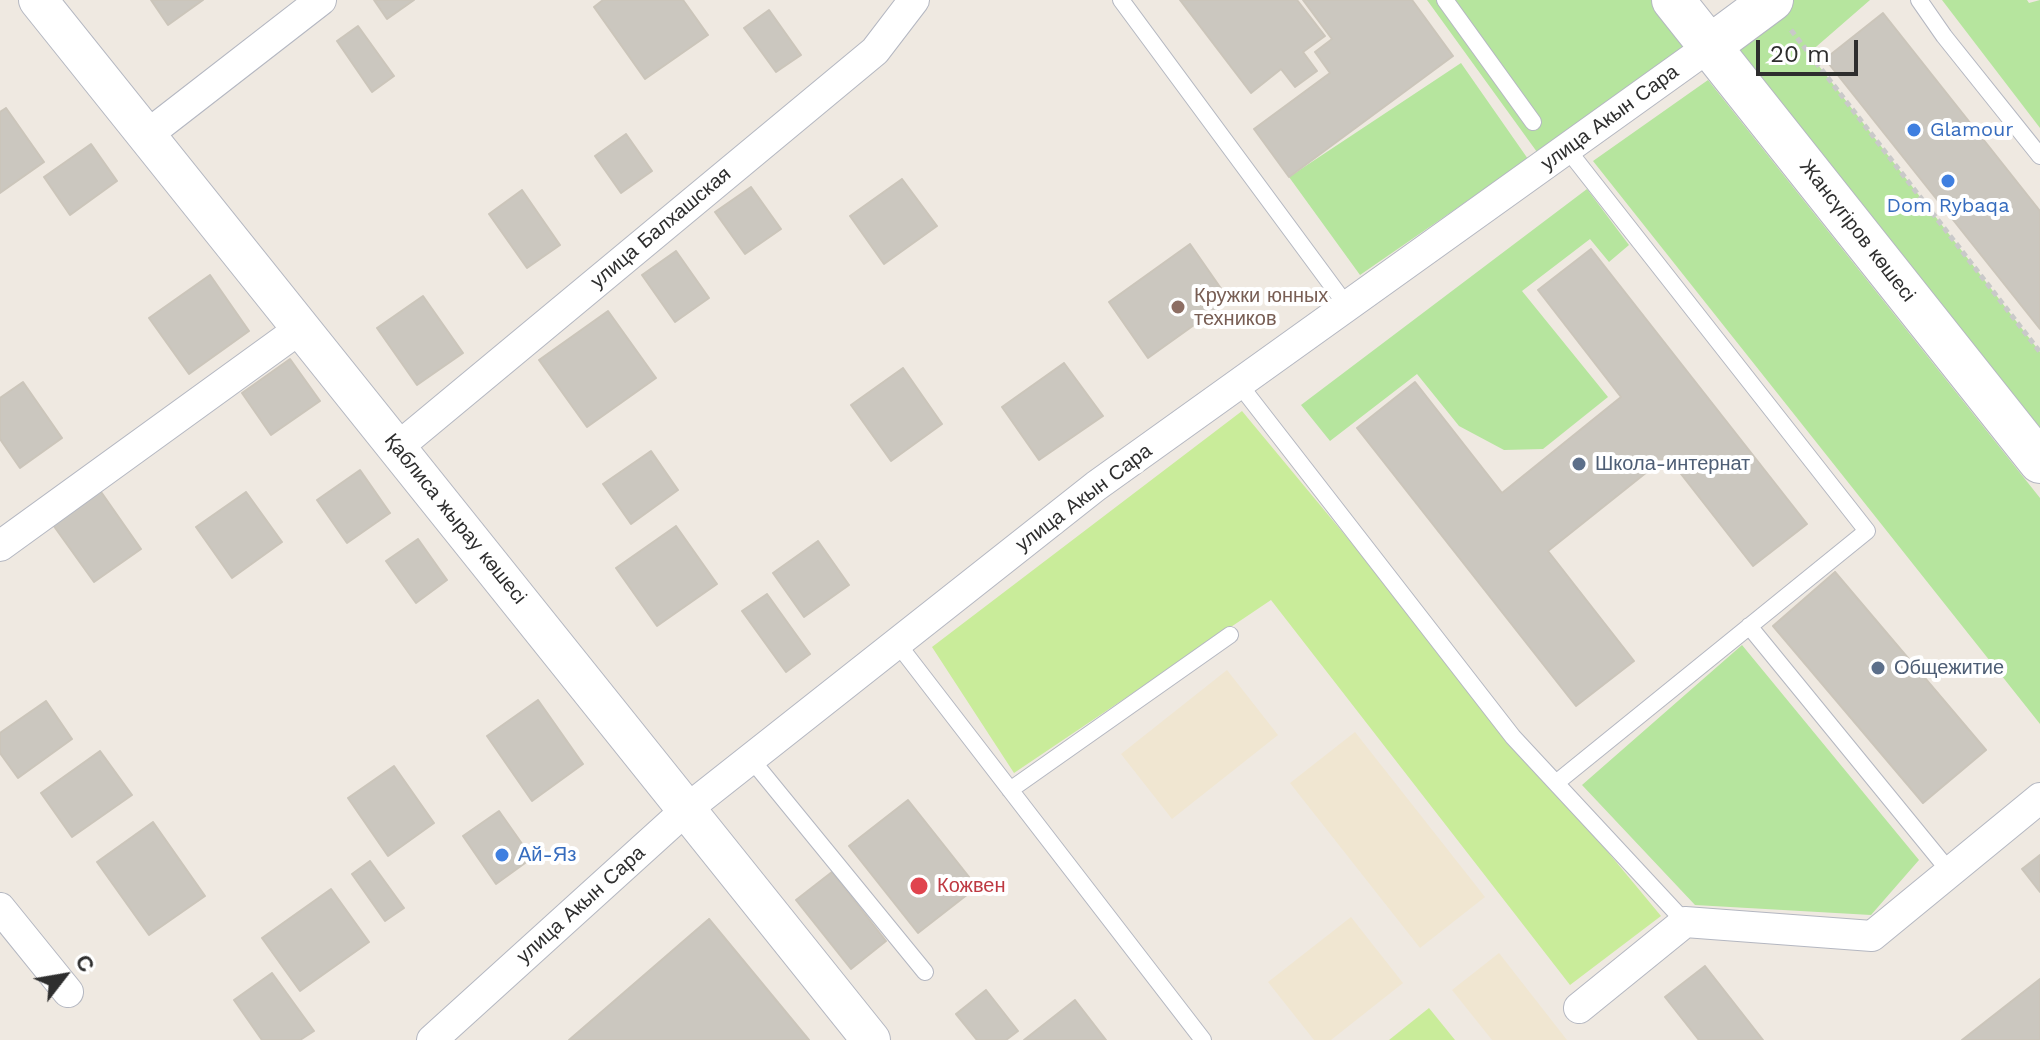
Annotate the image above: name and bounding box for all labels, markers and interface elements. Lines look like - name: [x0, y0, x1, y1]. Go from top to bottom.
- scale bar: [1760, 24, 1862, 74]
- text: 20 m: [1770, 40, 1830, 68]
- street label: улица Акын Сара: [1537, 60, 1683, 176]
- place label: Glamour: [1930, 118, 2013, 142]
- marker: Glamour: [1905, 121, 1923, 139]
- street label: Жансүгіров көшесі: [1794, 155, 1920, 307]
- street label: улица Балхашская: [586, 162, 736, 294]
- marker: Dom Rybaqa: [1939, 172, 1957, 190]
- place label: Dom Rybaqa: [1887, 194, 2009, 218]
- place label: Кружки юнных техников: [1194, 284, 1328, 331]
- marker: Кружки юнных техников: [1169, 298, 1187, 316]
- street label: Қаблиса жырау көшесі: [379, 429, 531, 609]
- street label: улица Акын Сара: [1011, 439, 1157, 557]
- place label: Школа-интернат: [1595, 452, 1750, 476]
- marker: Школа-интернат: [1570, 455, 1588, 473]
- place label: Общежитие: [1894, 656, 2004, 680]
- marker: Общежитие: [1869, 659, 1887, 677]
- street label: улица Акын Сара: [512, 841, 650, 969]
- place label: Ай-Яз: [518, 843, 576, 867]
- marker: Ай-Яз: [493, 846, 511, 864]
- place label: Кожвен: [937, 874, 1005, 898]
- marker: Кожвен: [908, 875, 930, 897]
- north arrow: [24, 936, 104, 1016]
- text: С: [70, 950, 100, 977]

